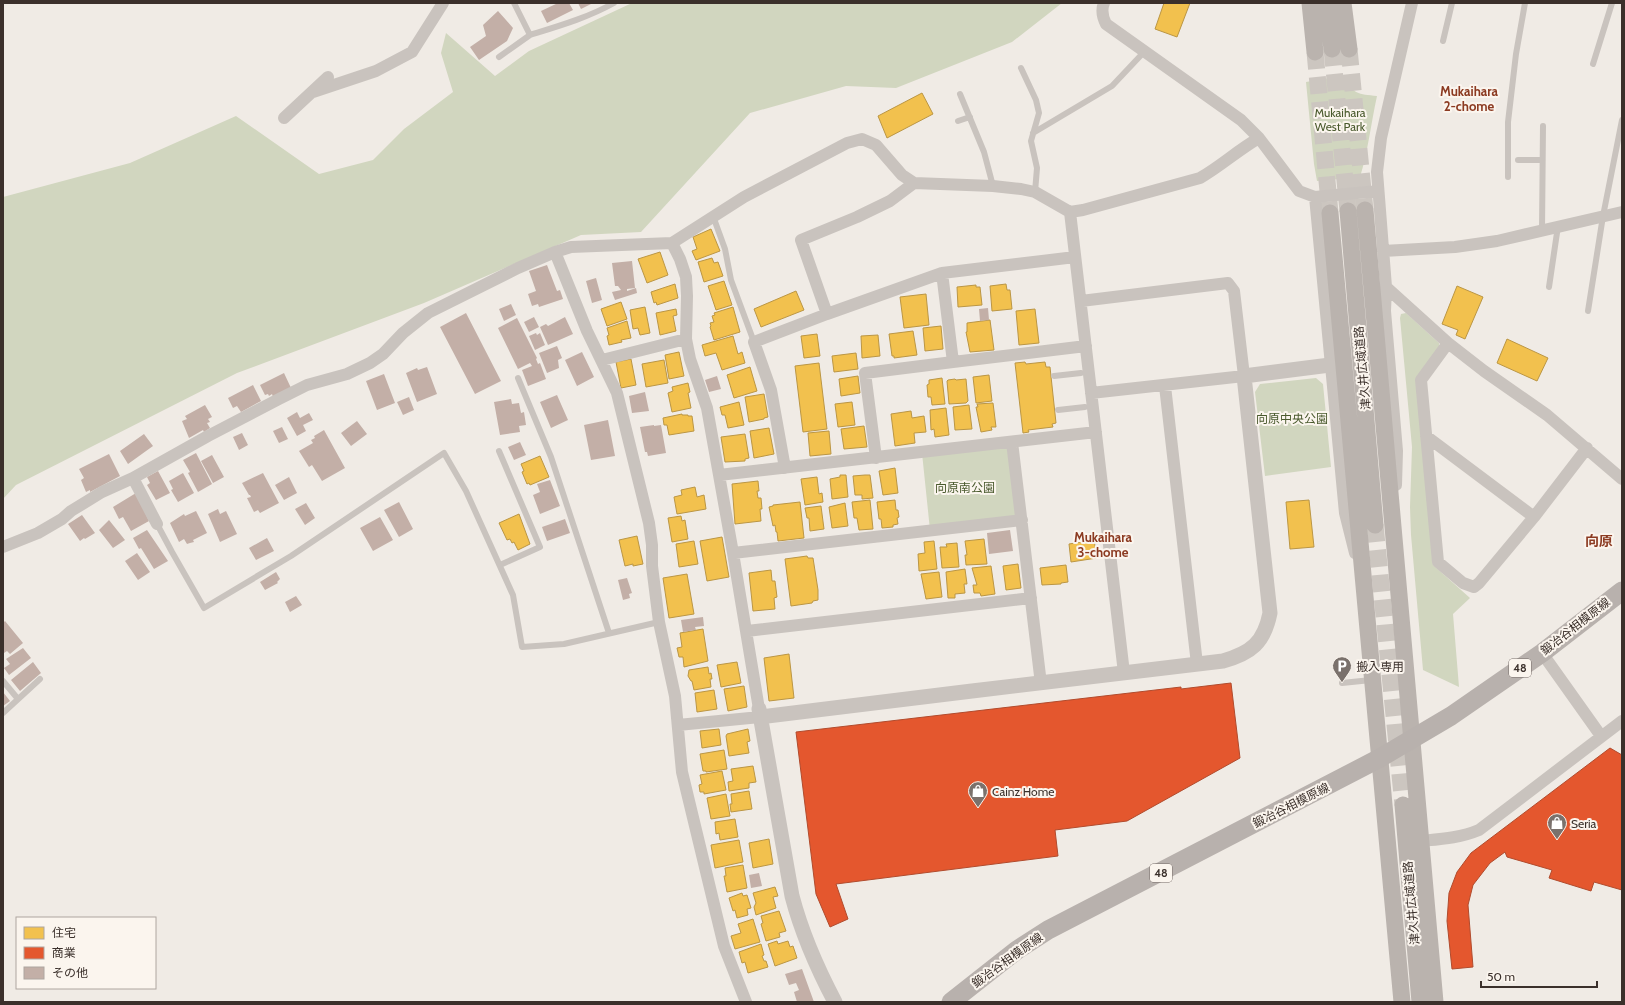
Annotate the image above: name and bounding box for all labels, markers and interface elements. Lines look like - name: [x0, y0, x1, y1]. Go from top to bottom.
- district label: Mukaihara 2-chome: [1440, 83, 1499, 114]
- park label: Mukaihara West Park: [1314, 105, 1366, 134]
- street label: 津久井広域道路: [1351, 325, 1373, 411]
- park label: 向原中央公園: [1256, 411, 1328, 426]
- park label: 向原南公園: [935, 480, 995, 495]
- district label: Mukaihara 3-chome: [1074, 529, 1133, 560]
- district label: 向原: [1585, 532, 1613, 550]
- street label: 鍛冶谷相模原線: [1537, 594, 1613, 658]
- parking icon: 搬入専用: [1331, 655, 1353, 683]
- place label: 搬入専用: [1356, 659, 1404, 674]
- road number: 48: [1509, 659, 1531, 677]
- street label: 鍛冶谷相模原線: [1250, 779, 1332, 831]
- shop icon: Cainz Home: [967, 780, 989, 808]
- place label: Cainz Home: [992, 784, 1054, 799]
- shop icon: Seria: [1546, 812, 1568, 840]
- place label: Seria: [1571, 816, 1596, 831]
- street label: 津久井広域道路: [1400, 860, 1422, 946]
- road number: 48: [1150, 864, 1172, 882]
- legend: [16, 917, 156, 989]
- text: 住宅: [52, 925, 76, 940]
- street label: 鍛冶谷相模原線: [969, 929, 1045, 991]
- text: 商業: [52, 945, 76, 960]
- scale bar: [1481, 963, 1597, 989]
- text: その他: [52, 965, 88, 980]
- text: 50 m: [1487, 969, 1515, 984]

